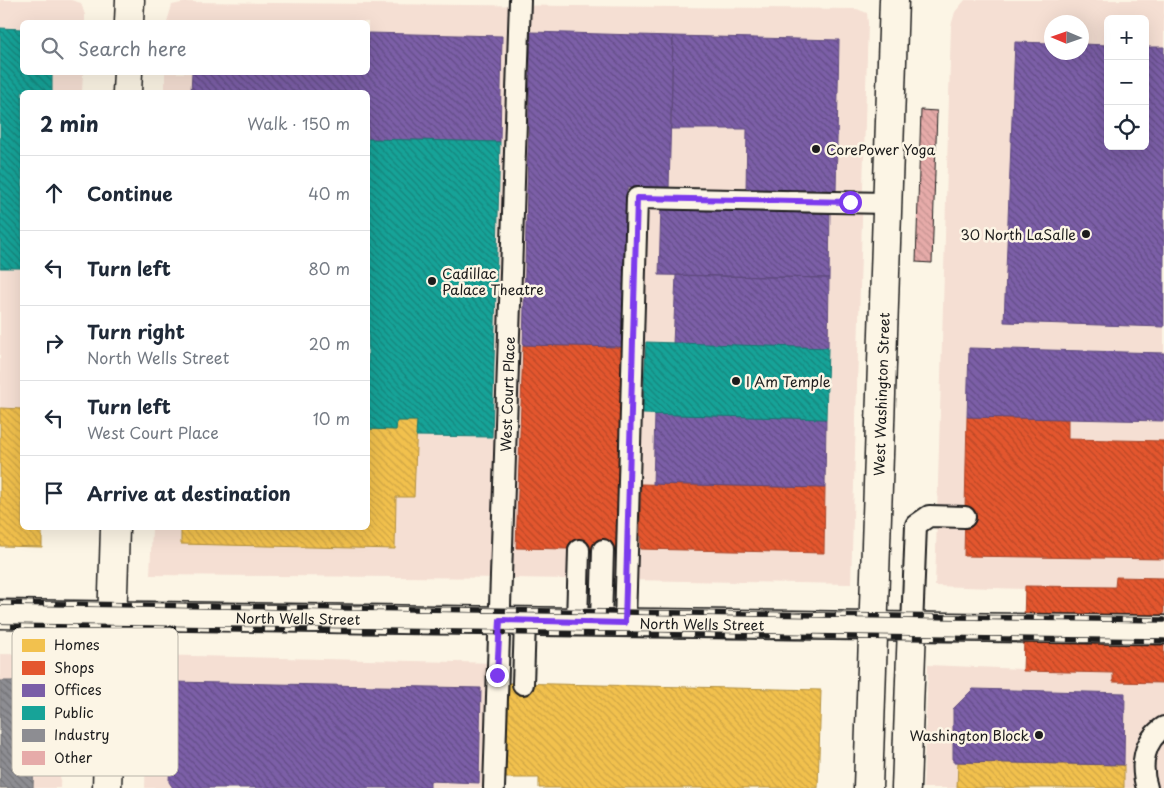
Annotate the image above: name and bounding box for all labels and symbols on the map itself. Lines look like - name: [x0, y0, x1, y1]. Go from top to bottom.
- north arrow: [1044, 15, 1089, 60]
- place label: CorePower Yoga: [826, 139, 936, 160]
- marker: CorePower Yoga: [810, 143, 822, 155]
- route start: [839, 191, 862, 214]
- place label: 30 North LaSalle: [960, 224, 1076, 245]
- marker: 30 North LaSalle: [1080, 228, 1092, 240]
- place label: Cadillac Palace Theatre: [442, 263, 544, 300]
- marker: Cadillac Palace Theatre: [426, 275, 438, 287]
- street label: West Washington Street: [868, 312, 894, 476]
- street label: West Court Place: [495, 336, 519, 452]
- place label: I Am Temple: [746, 371, 831, 392]
- marker: I Am Temple: [730, 375, 742, 387]
- street label: North Wells Street: [235, 607, 361, 629]
- street label: North Wells Street: [639, 612, 765, 635]
- legend: [12, 628, 178, 776]
- text: Homes: [54, 634, 100, 655]
- text: Shops: [54, 657, 94, 678]
- route end: [486, 664, 509, 687]
- text: Offices: [54, 679, 101, 700]
- text: Public: [54, 702, 94, 723]
- text: Industry: [54, 724, 109, 745]
- place label: Washington Block: [910, 725, 1029, 746]
- marker: Washington Block: [1033, 729, 1045, 741]
- text: Other: [54, 747, 93, 768]

